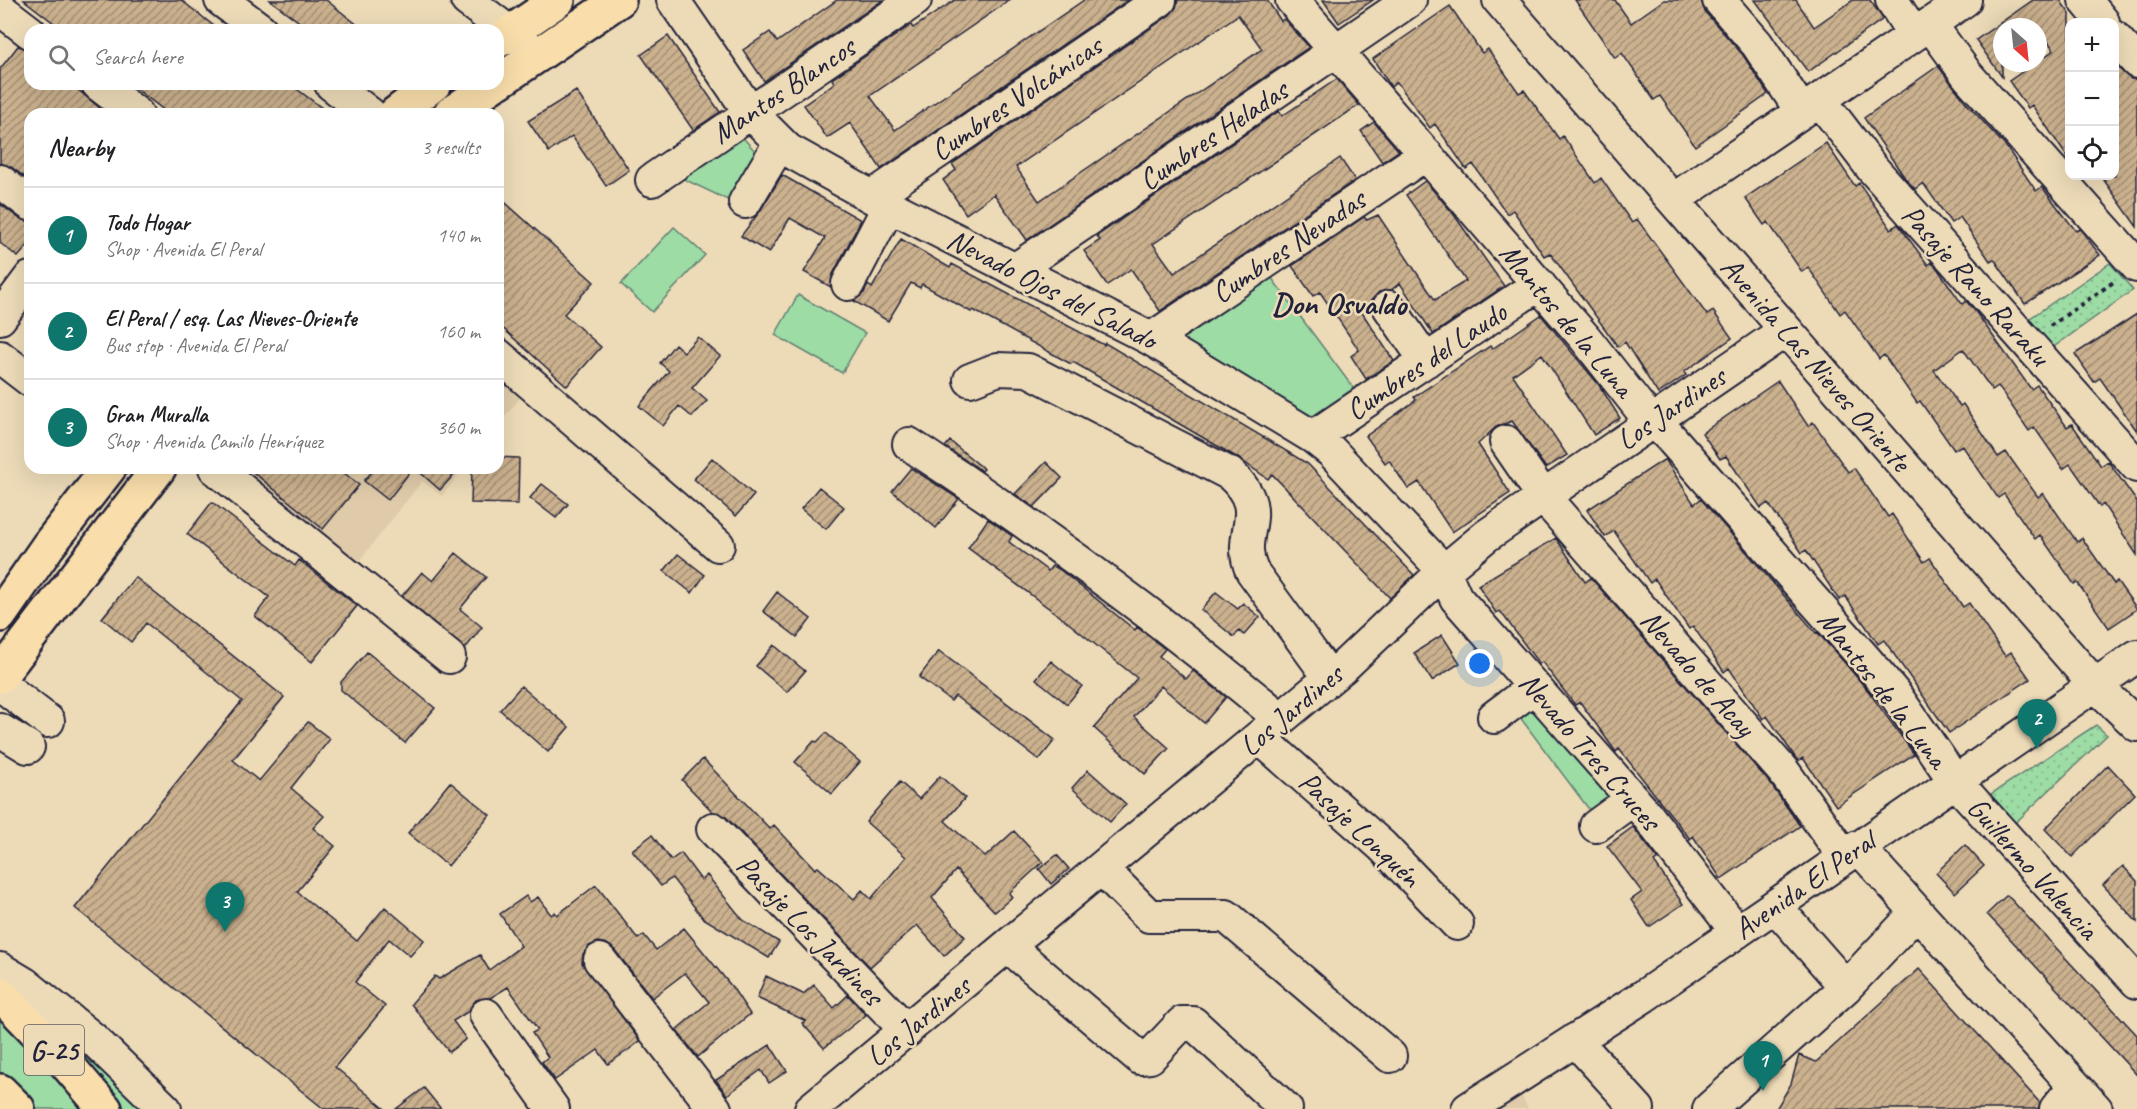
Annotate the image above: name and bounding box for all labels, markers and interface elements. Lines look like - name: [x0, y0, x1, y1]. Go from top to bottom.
- north arrow: [1993, 18, 2047, 72]
- map controls: [2065, 18, 2119, 180]
- button: +: [2065, 18, 2119, 72]
- search box: [24, 24, 504, 90]
- street label: Cumbres Volcánicas: [923, 25, 1111, 169]
- street label: Mantos Blancos: [704, 27, 864, 152]
- icon: search: [45, 41, 78, 74]
- text: Search here: [93, 43, 183, 71]
- street label: Cumbres Heladas: [1131, 70, 1297, 199]
- button: −: [2065, 72, 2119, 126]
- button: locate: [2065, 126, 2119, 180]
- text: Nearby: [48, 131, 113, 164]
- text: 3 results: [421, 135, 480, 160]
- street label: Cumbres Nevadas: [1204, 179, 1375, 311]
- street label: Pasaje Rano Raraku: [1893, 196, 2060, 375]
- text: Todo Hogar: [105, 209, 190, 237]
- street label: Nevado Ojos del Salado: [941, 220, 1166, 360]
- text: 1: [63, 223, 72, 248]
- text: 140 m: [437, 223, 480, 248]
- street label: Mantos de la Luna: [1491, 235, 1644, 407]
- text: Shop · Avenida El Peral: [105, 237, 262, 262]
- street label: Avenida Las Nieves Oriente: [1712, 249, 1921, 481]
- district label: Don Osvaldo: [1272, 283, 1409, 324]
- street label: Cumbres del Laudo: [1338, 292, 1515, 429]
- text: El Peral / esq. Las Nieves-Oriente: [105, 305, 357, 333]
- text: 2: [63, 319, 72, 344]
- text: 160 m: [437, 319, 480, 344]
- text: Bus stop · Avenida El Peral: [105, 333, 285, 358]
- street label: Los Jardines: [1609, 356, 1735, 458]
- text: Gran Muralla: [105, 401, 208, 429]
- text: 3: [63, 415, 72, 440]
- text: 360 m: [437, 415, 480, 440]
- text: Shop · Avenida Camilo Henríquez: [105, 429, 323, 454]
- street label: Nevado de Acay: [1632, 602, 1765, 746]
- street label: Mantos de la Luna: [1809, 602, 1958, 778]
- your location: [1465, 649, 1494, 678]
- street label: Los Jardines: [1231, 654, 1353, 764]
- street label: Nevado Tres Cruces: [1511, 664, 1671, 840]
- pin: 2: [2018, 700, 2056, 749]
- street label: Pasaje Lonquén: [1291, 763, 1430, 896]
- street label: Guillermo Valencia: [1959, 789, 2108, 949]
- street label: Avenida El Peral: [1726, 820, 1886, 948]
- street label: Pasaje Los Jardines: [729, 847, 893, 1015]
- pin: 3: [206, 882, 244, 932]
- street label: Los Jardines: [858, 966, 980, 1075]
- road number: G-25: [24, 1025, 84, 1075]
- pin: 1: [1744, 1042, 1782, 1091]

